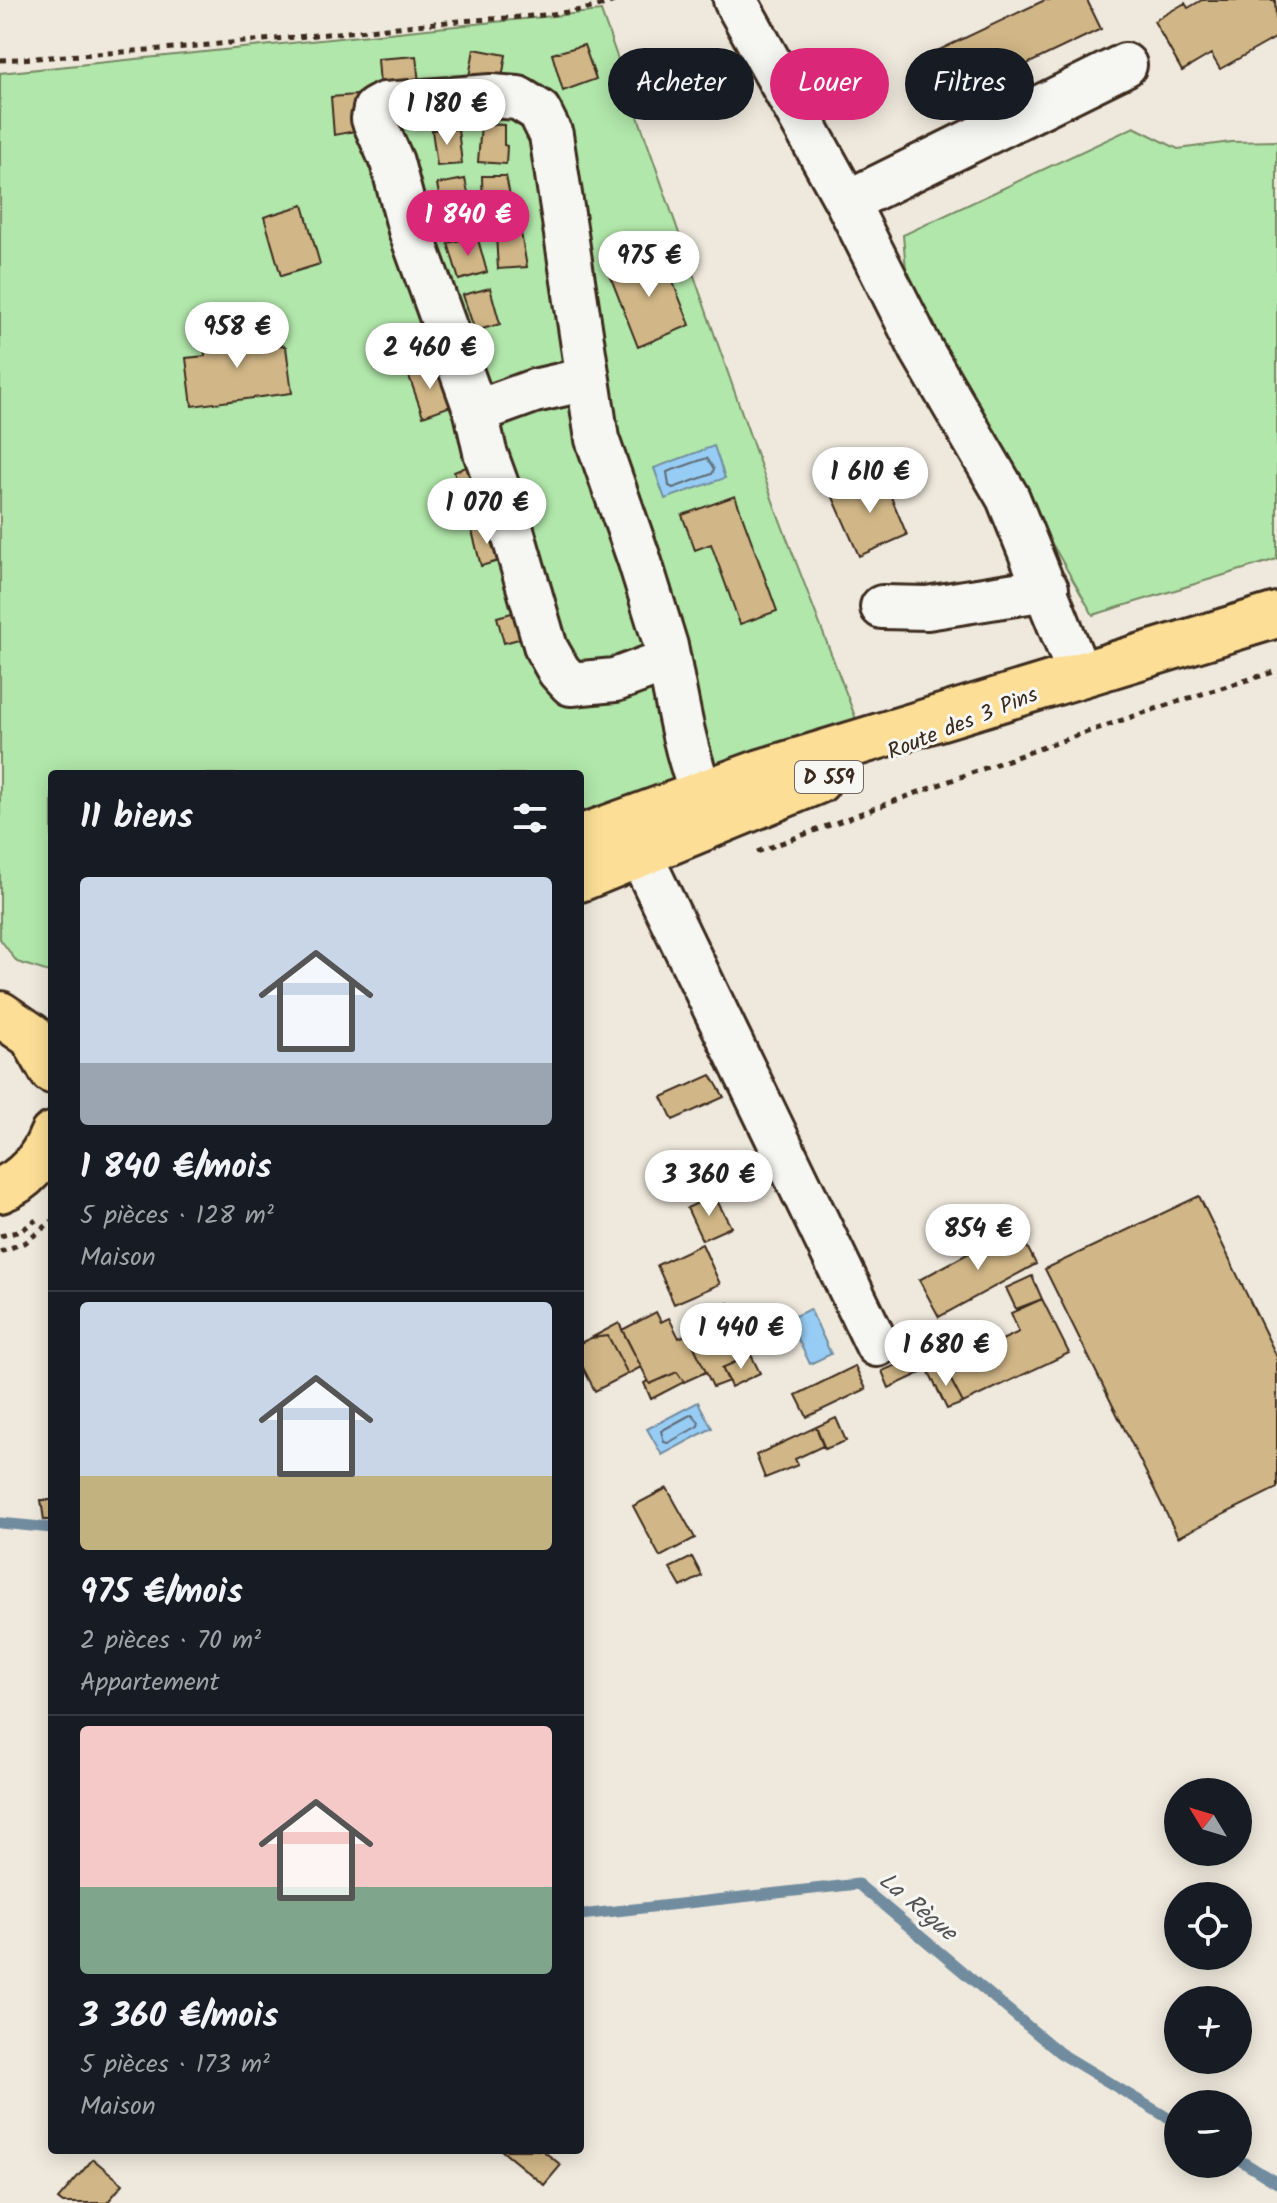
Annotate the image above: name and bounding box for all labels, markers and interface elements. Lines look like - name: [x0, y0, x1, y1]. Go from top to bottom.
- chip: Acheter: [608, 48, 754, 120]
- chip: Louer: [770, 48, 889, 120]
- chip: Filtres: [905, 48, 1034, 120]
- pin: 1 180 €: [373, 79, 521, 147]
- text: 1 180 €: [407, 84, 487, 126]
- pin: 1 840 €: [394, 190, 542, 258]
- text: 1 840 €: [424, 195, 512, 237]
- pin: 975 €: [593, 231, 705, 299]
- text: 975 €: [616, 236, 682, 278]
- pin: 958 €: [181, 302, 293, 370]
- text: 958 €: [203, 307, 271, 349]
- pin: 2 460 €: [356, 323, 504, 391]
- text: 2 460 €: [383, 328, 477, 370]
- pin: 1 610 €: [796, 447, 944, 515]
- text: 1 610 €: [830, 452, 910, 494]
- pin: 1 070 €: [413, 478, 561, 546]
- text: 1 070 €: [445, 483, 529, 525]
- street label: Route des 3 Pins: [882, 678, 1044, 770]
- road number: D 559: [795, 761, 863, 793]
- text: 11 biens: [80, 791, 193, 845]
- icon: filters: [508, 796, 552, 840]
- icon: home: [244, 929, 388, 1073]
- text: 1 840 €/mois: [80, 1141, 272, 1195]
- pin: 3 360 €: [635, 1150, 783, 1218]
- text: 3 360 €: [663, 1155, 755, 1197]
- text: 5 pièces · 128 m²: [80, 1195, 274, 1237]
- pin: 854 €: [922, 1204, 1034, 1272]
- text: 854 €: [943, 1209, 1013, 1251]
- text: Maison: [80, 1237, 156, 1279]
- pin: 1 440 €: [667, 1303, 815, 1371]
- text: 1 440 €: [698, 1308, 784, 1350]
- pin: 1 680 €: [872, 1320, 1020, 1388]
- text: 1 680 €: [902, 1325, 990, 1367]
- icon: home: [244, 1354, 388, 1498]
- text: 975 €/mois: [80, 1566, 243, 1620]
- text: 2 pièces · 70 m²: [80, 1620, 261, 1662]
- text: Appartement: [80, 1662, 220, 1704]
- icon: home: [244, 1778, 388, 1922]
- north arrow: [1164, 1778, 1252, 1866]
- map controls: [1164, 1778, 1252, 2178]
- water label: La Règue: [869, 1863, 967, 1953]
- button: locate: [1164, 1882, 1252, 1970]
- button: +: [1164, 1986, 1252, 2074]
- text: 3 360 €/mois: [80, 1990, 278, 2044]
- text: 5 pièces · 173 m²: [80, 2044, 270, 2086]
- text: Maison: [80, 2086, 156, 2128]
- button: −: [1164, 2090, 1252, 2178]

